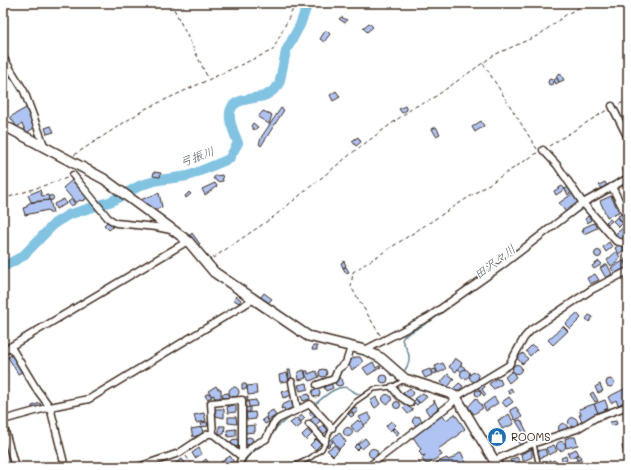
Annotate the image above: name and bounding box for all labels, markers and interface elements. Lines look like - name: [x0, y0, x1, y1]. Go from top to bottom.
- water label: 弓振川: [177, 142, 216, 170]
- water label: 田沢々川: [470, 240, 518, 282]
- shop icon: ROOMS: [486, 426, 508, 448]
- place label: ROOMS: [511, 429, 550, 444]

